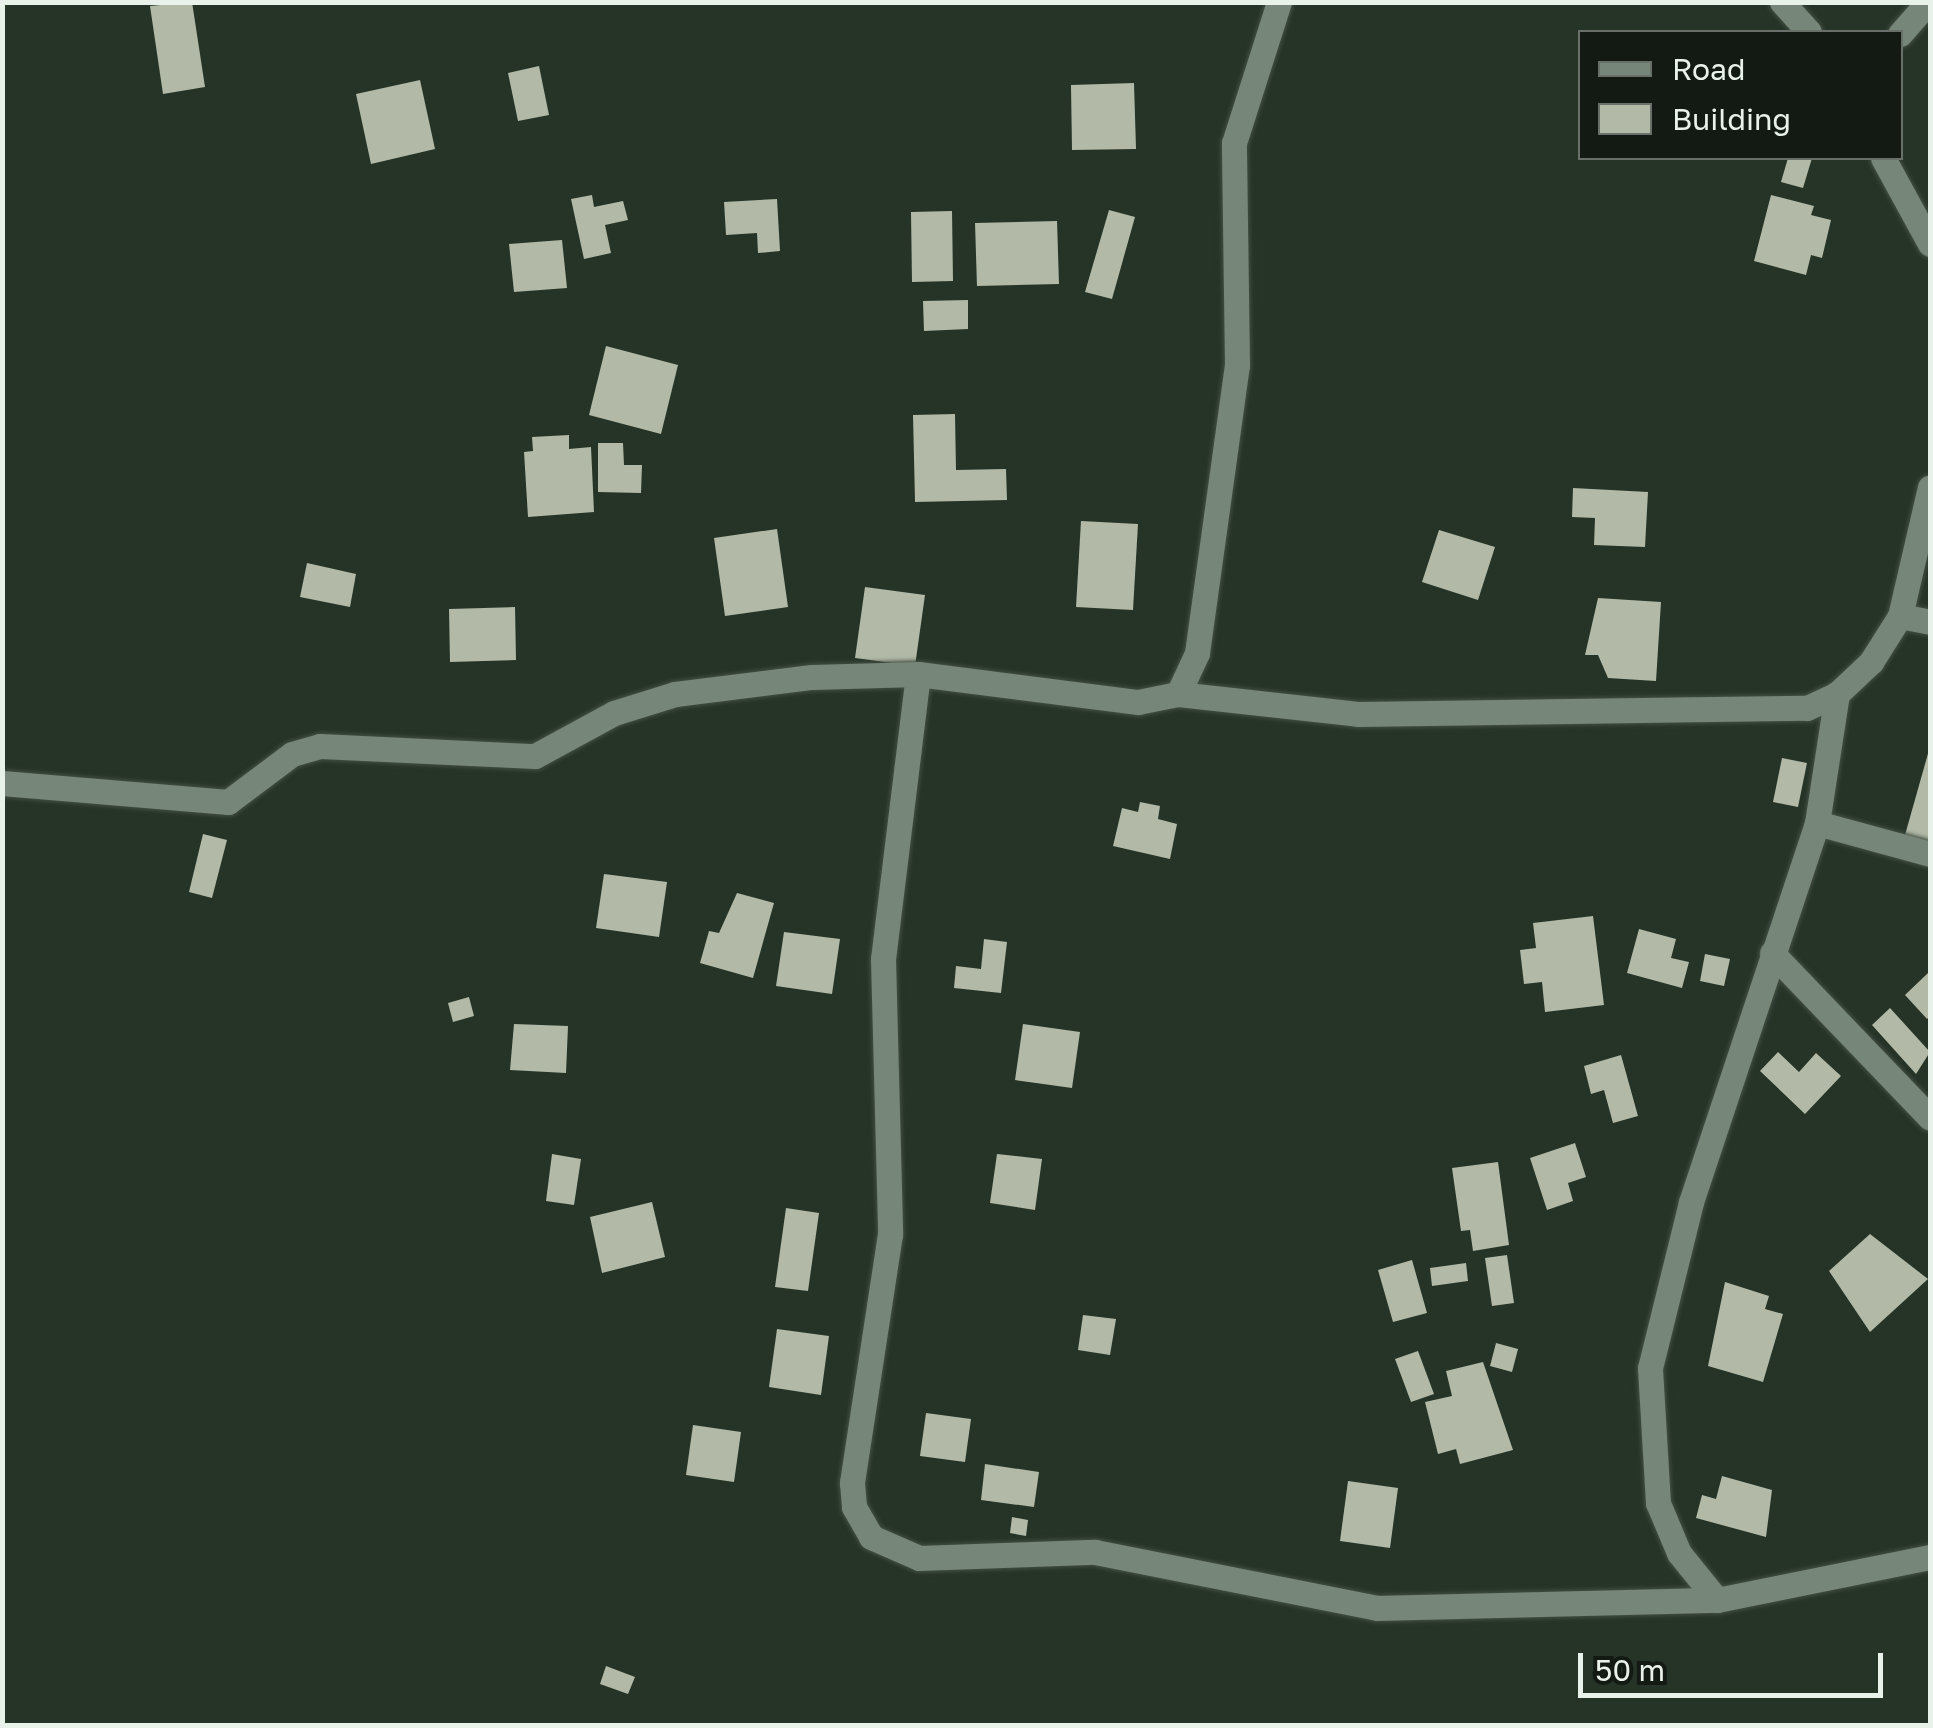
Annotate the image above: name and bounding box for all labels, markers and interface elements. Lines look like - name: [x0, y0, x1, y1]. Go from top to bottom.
- legend: [1578, 30, 1903, 160]
- text: Road: [1672, 51, 1746, 87]
- text: Building: [1672, 101, 1791, 137]
- scale bar: [1583, 1633, 1888, 1695]
- text: 50 m: [1595, 1652, 1665, 1688]

